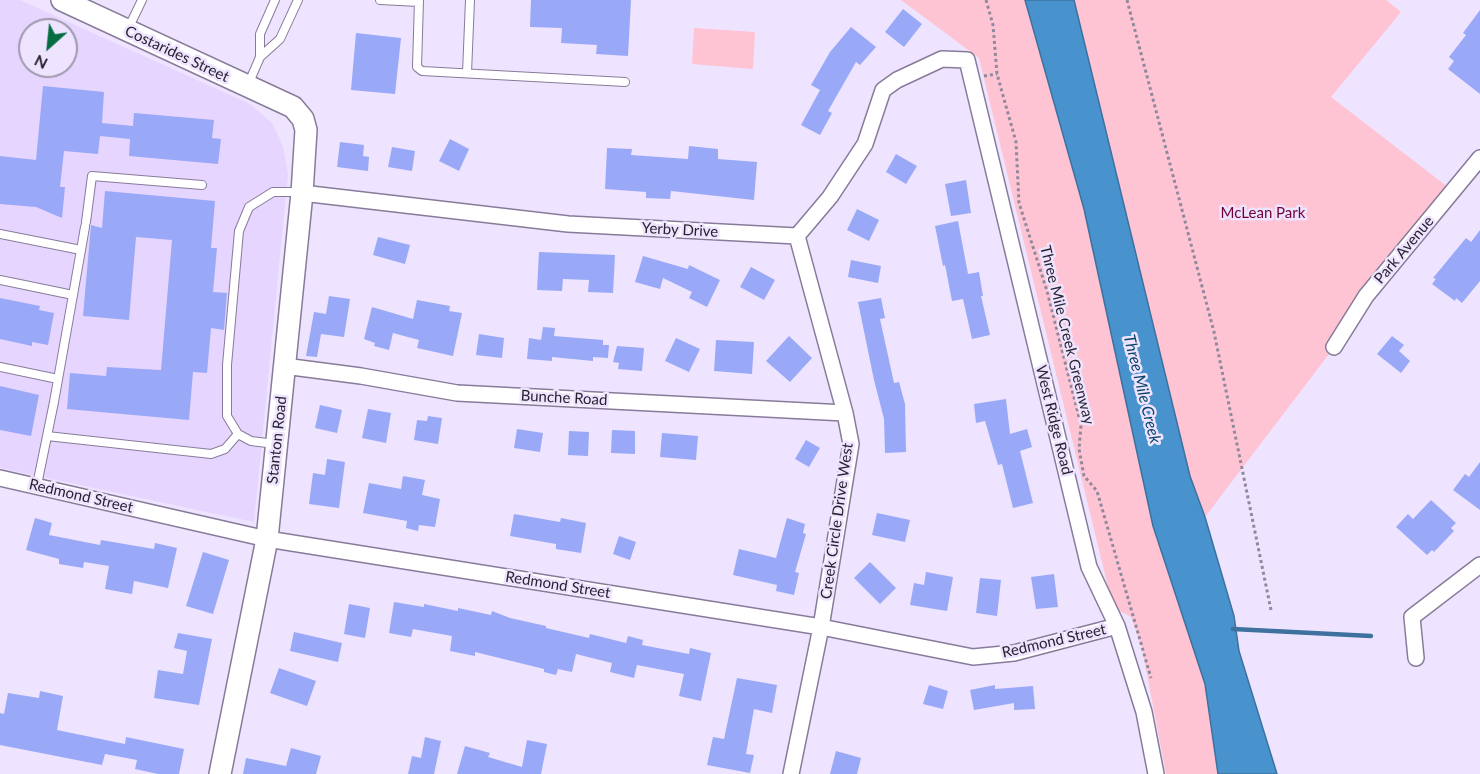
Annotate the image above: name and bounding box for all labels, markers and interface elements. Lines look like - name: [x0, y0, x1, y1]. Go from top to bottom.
- north arrow: [18, 18, 78, 78]
- street label: Costarides Street: [122, 22, 232, 86]
- text: N: [31, 51, 50, 74]
- park label: McLean Park: [1221, 204, 1305, 222]
- street label: Park Avenue: [1370, 213, 1438, 287]
- street label: Yerby Drive: [641, 219, 719, 241]
- street label: Three Mile Creek Greenway: [1036, 244, 1098, 426]
- water label: Three Mile Creek: [1119, 333, 1165, 445]
- street label: West Ridge Road: [1032, 363, 1076, 477]
- street label: Bunche Road: [520, 387, 608, 409]
- street label: Stanton Road: [263, 395, 291, 485]
- street label: Creek Circle Drive West: [817, 442, 857, 600]
- street label: Redmond Street: [27, 475, 135, 517]
- street label: Redmond Street: [504, 568, 612, 602]
- street label: Redmond Street: [1000, 620, 1108, 662]

